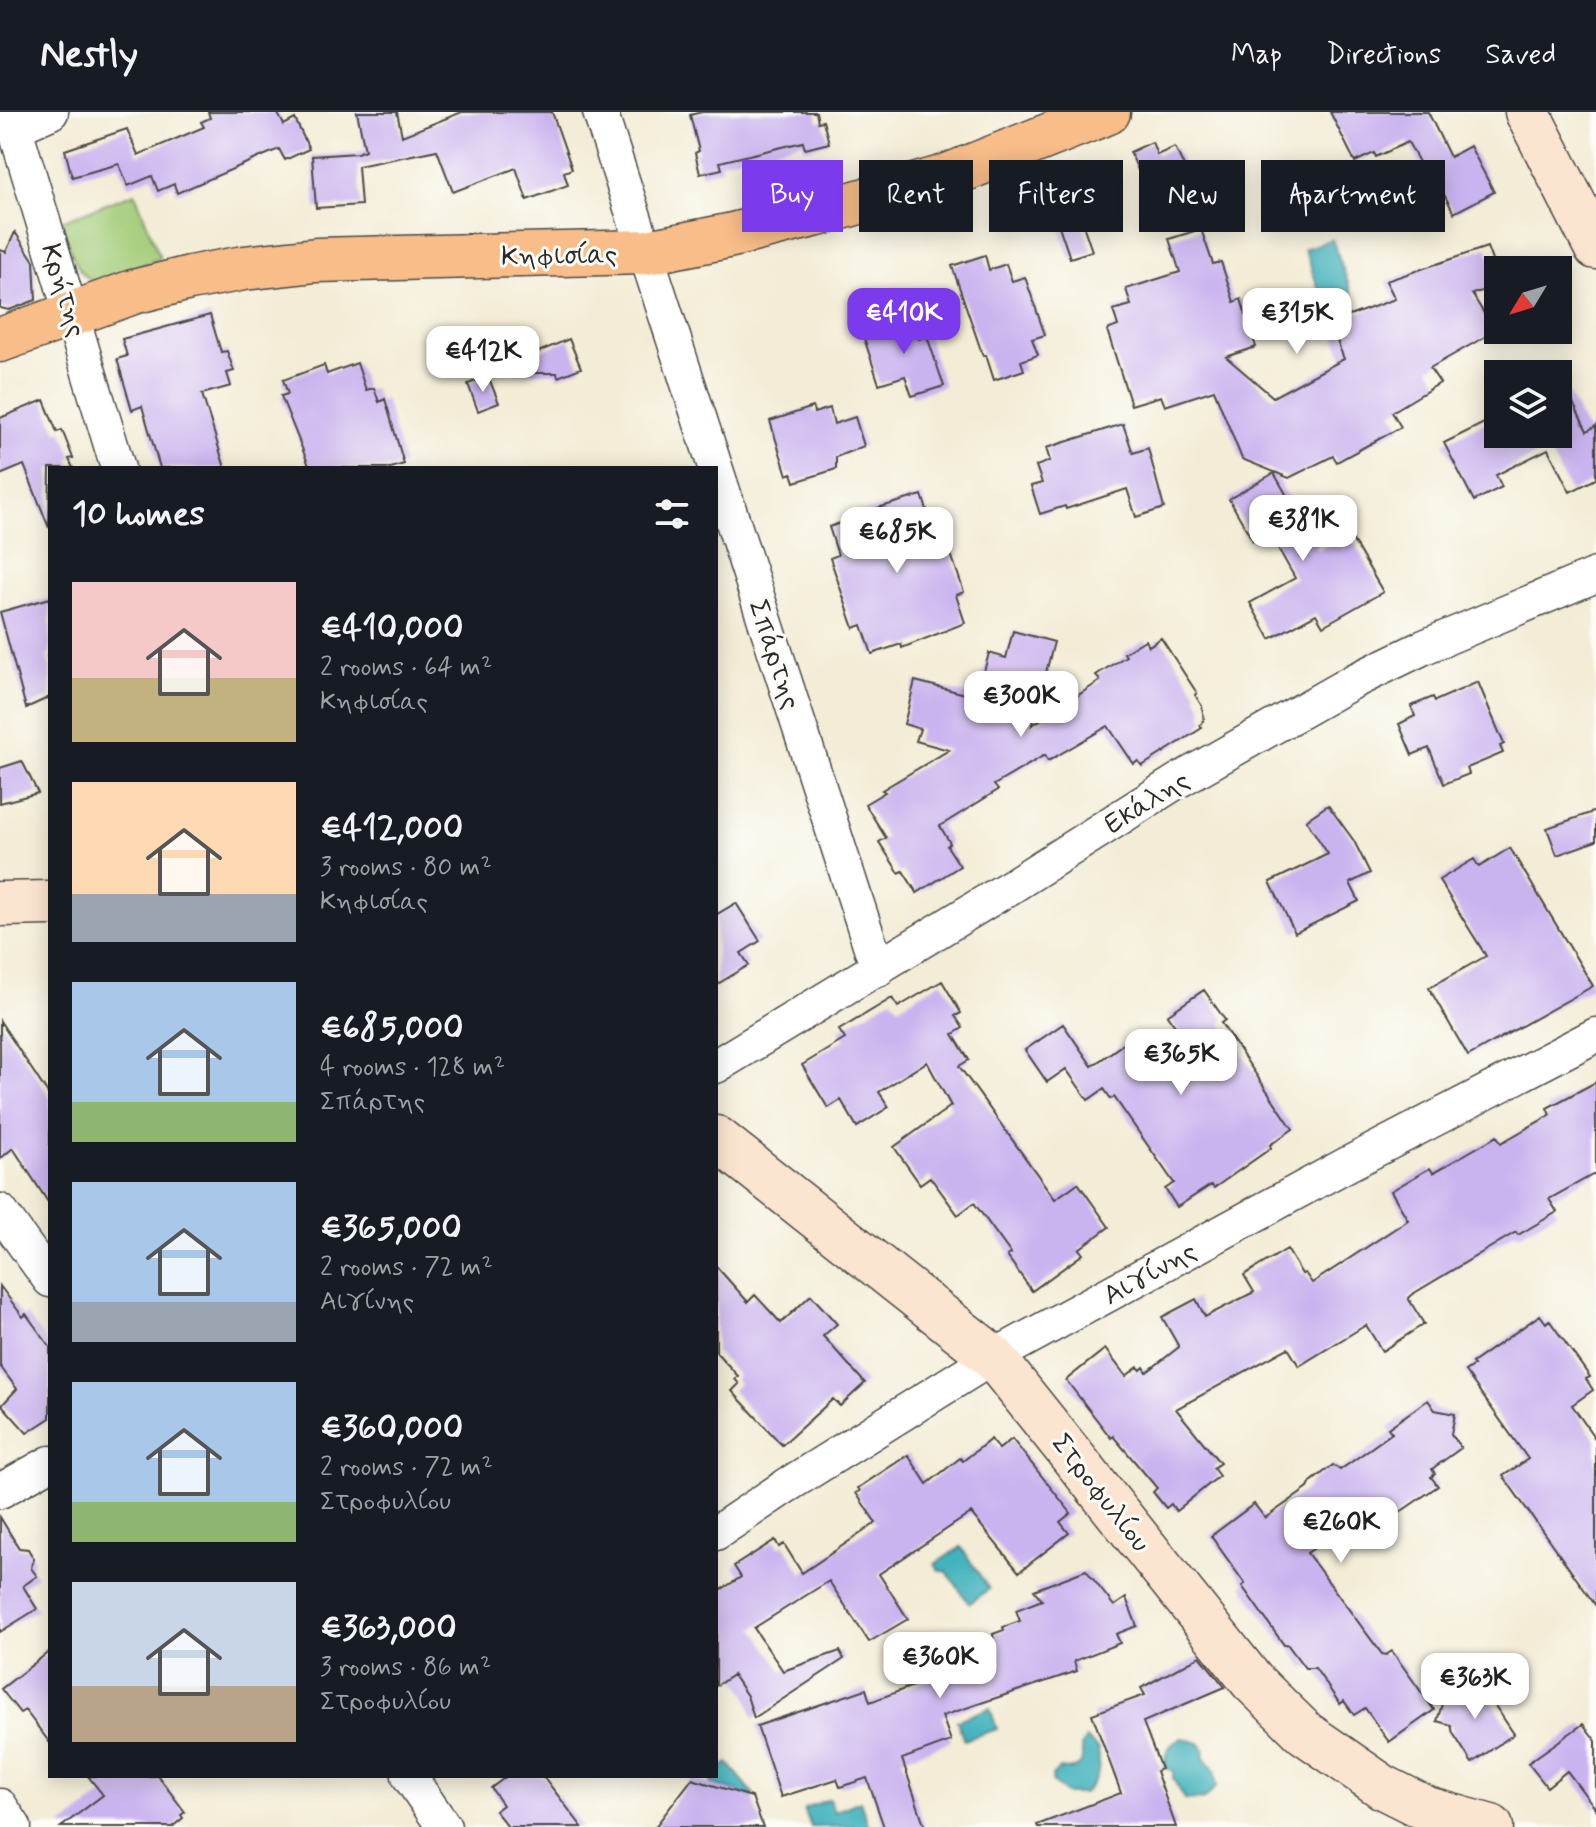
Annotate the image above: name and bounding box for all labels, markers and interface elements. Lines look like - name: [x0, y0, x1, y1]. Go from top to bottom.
- text: Nestly: [40, 31, 138, 80]
- text: Map: [1231, 37, 1282, 74]
- text: Directions: [1326, 37, 1441, 74]
- text: Saved: [1485, 37, 1556, 74]
- chip: Buy: [742, 160, 843, 232]
- chip: Rent: [859, 160, 973, 232]
- chip: Filters: [989, 160, 1123, 232]
- chip: New: [1139, 160, 1245, 232]
- chip: Apartment: [1261, 160, 1445, 232]
- street label: Κηφισίας: [501, 237, 617, 276]
- street label: Κρήτης: [31, 240, 94, 342]
- north arrow: [1484, 256, 1572, 344]
- map controls: [1484, 256, 1572, 448]
- pin: €410K: [848, 288, 960, 356]
- pin: €315K: [1241, 288, 1353, 356]
- text: €410K: [865, 297, 943, 331]
- text: €315K: [1261, 297, 1333, 331]
- pin: €412K: [427, 326, 539, 394]
- text: €412K: [444, 335, 522, 369]
- button: layers: [1484, 360, 1572, 448]
- text: 10 homes: [72, 492, 205, 537]
- icon: filters: [650, 492, 694, 536]
- pin: €381K: [1247, 495, 1359, 563]
- text: €381K: [1267, 504, 1339, 538]
- pin: €685K: [841, 507, 953, 575]
- text: €685K: [858, 516, 936, 550]
- street label: Σπάρτης: [739, 595, 809, 714]
- text: €410,000: [320, 606, 463, 651]
- icon: home: [136, 614, 232, 710]
- text: 2 rooms · 64 m²: [320, 651, 492, 685]
- pin: €300K: [965, 671, 1077, 739]
- text: €300K: [982, 680, 1060, 714]
- text: Κηφισίας: [320, 685, 428, 719]
- street label: Εκάλης: [1098, 763, 1197, 844]
- text: €412,000: [320, 806, 463, 851]
- icon: home: [136, 814, 232, 910]
- text: 3 rooms · 80 m²: [320, 851, 492, 885]
- text: Κηφισίας: [320, 885, 428, 919]
- text: €685,000: [320, 1006, 464, 1051]
- icon: home: [136, 1014, 232, 1110]
- pin: €365K: [1125, 1029, 1237, 1097]
- text: €365K: [1143, 1038, 1219, 1072]
- text: 4 rooms · 128 m²: [320, 1051, 505, 1085]
- text: Σπάρτης: [320, 1085, 425, 1119]
- text: €365,000: [320, 1206, 462, 1251]
- icon: home: [136, 1214, 232, 1310]
- street label: Αιγίνης: [1097, 1233, 1203, 1315]
- text: 2 rooms · 72 m²: [320, 1251, 493, 1285]
- text: Αιγίνης: [320, 1285, 414, 1319]
- text: €360,000: [320, 1406, 463, 1451]
- icon: home: [136, 1414, 232, 1510]
- street label: Στροφυλίου: [1042, 1427, 1158, 1560]
- text: 2 rooms · 72 m²: [320, 1451, 493, 1485]
- text: Στροφυλίου: [320, 1485, 451, 1519]
- pin: €260K: [1285, 1497, 1397, 1565]
- text: €260K: [1302, 1506, 1380, 1540]
- text: €363,000: [320, 1606, 457, 1651]
- icon: home: [136, 1614, 232, 1710]
- pin: €360K: [884, 1632, 996, 1700]
- text: €360K: [901, 1641, 979, 1675]
- text: 3 rooms · 86 m²: [320, 1651, 491, 1685]
- pin: €363K: [1419, 1653, 1531, 1721]
- text: €363K: [1439, 1662, 1511, 1696]
- text: Στροφυλίου: [320, 1685, 451, 1719]

